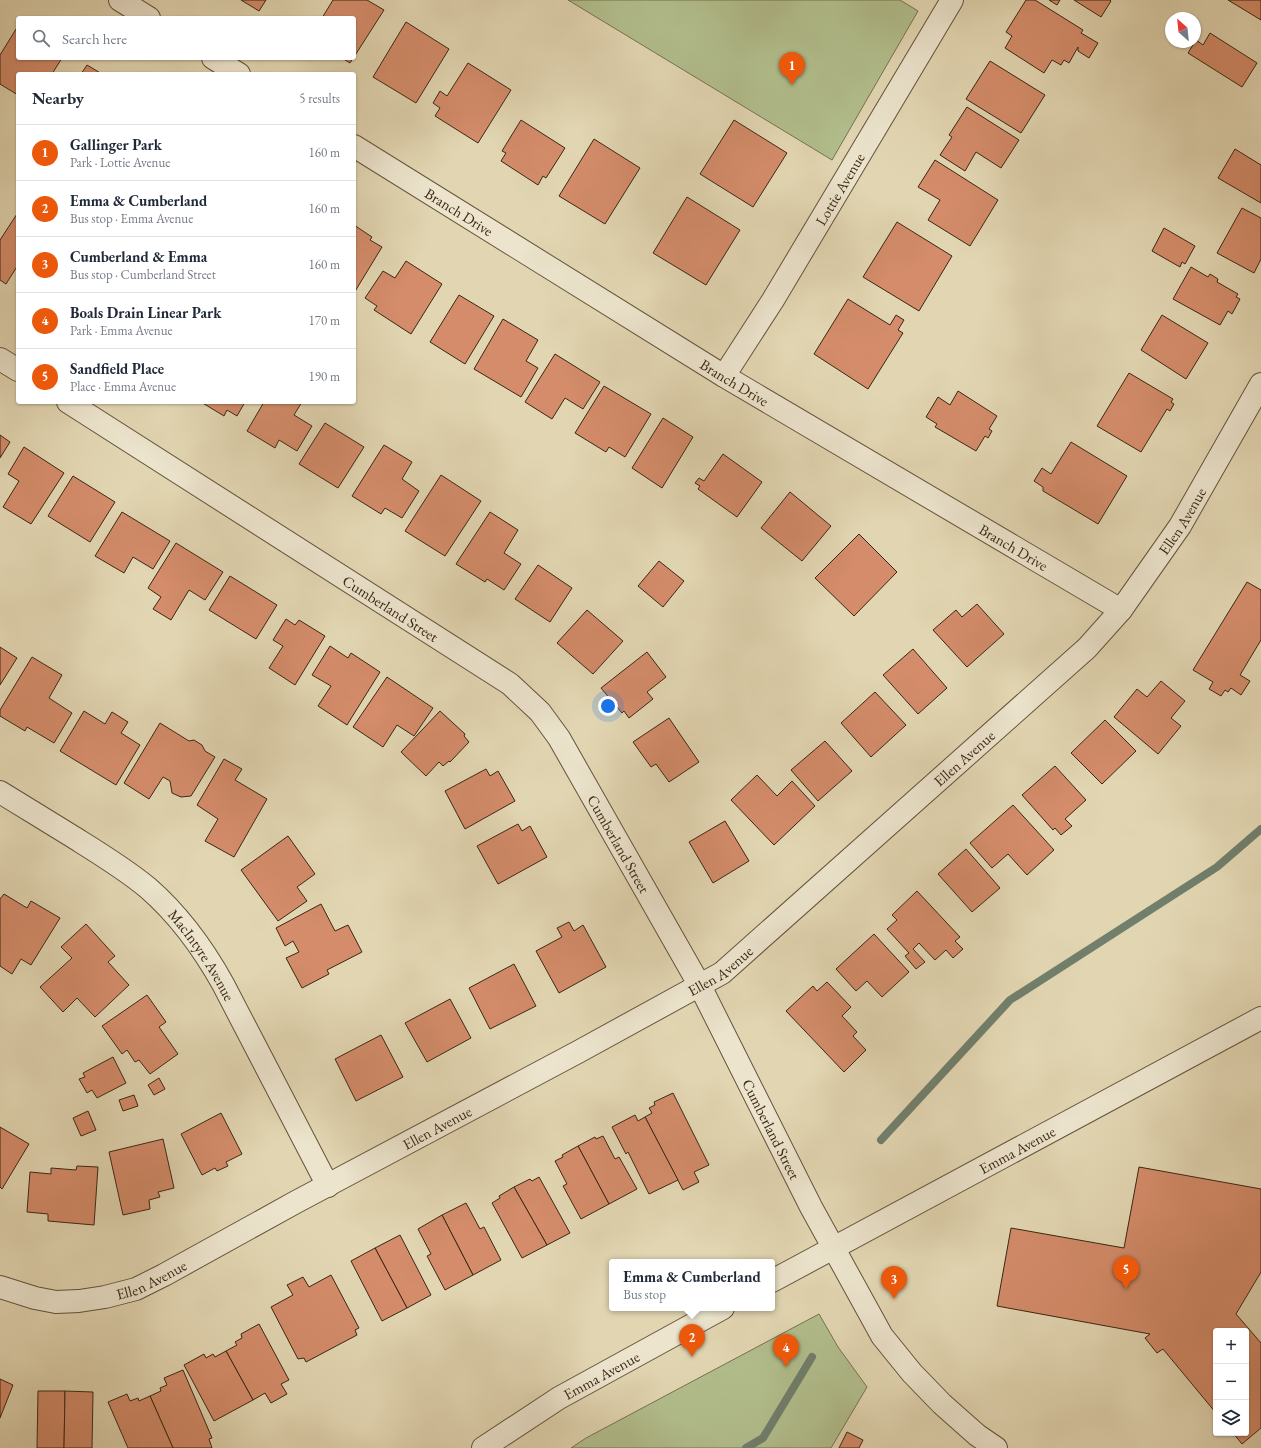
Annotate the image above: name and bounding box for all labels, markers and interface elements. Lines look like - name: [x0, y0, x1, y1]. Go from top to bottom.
- north arrow: [1165, 12, 1201, 48]
- search box: [16, 16, 356, 60]
- icon: search: [30, 27, 52, 49]
- text: Search here: [62, 29, 127, 48]
- pin: 1: [779, 52, 805, 85]
- text: Nearby: [32, 87, 84, 109]
- text: 5 results: [299, 90, 340, 107]
- text: Gallinger Park: [70, 135, 162, 154]
- text: 1: [42, 144, 48, 161]
- text: 160 m: [309, 144, 340, 161]
- street label: Lottie Avenue: [810, 149, 868, 229]
- text: Park · Lottie Avenue: [70, 154, 170, 171]
- street label: Branch Drive: [422, 183, 497, 240]
- text: Emma & Cumberland: [70, 191, 207, 210]
- text: 2: [42, 200, 48, 217]
- text: 160 m: [309, 200, 340, 217]
- text: Bus stop · Emma Avenue: [70, 210, 193, 227]
- text: Cumberland & Emma: [70, 247, 207, 266]
- text: 3: [42, 256, 48, 273]
- text: 160 m: [309, 256, 340, 273]
- text: Bus stop · Cumberland Street: [70, 266, 216, 283]
- text: Boals Drain Linear Park: [70, 303, 221, 322]
- text: 4: [42, 312, 48, 329]
- text: 170 m: [309, 312, 340, 329]
- text: Park · Emma Avenue: [70, 322, 173, 339]
- street label: Branch Drive: [697, 354, 773, 410]
- text: Sandfield Place: [70, 359, 164, 378]
- text: 5: [42, 368, 48, 385]
- text: 190 m: [309, 368, 340, 385]
- text: Place · Emma Avenue: [70, 378, 176, 395]
- street label: Ellen Avenue: [1154, 484, 1210, 558]
- street label: Branch Drive: [976, 519, 1052, 575]
- street label: Cumberland Street: [339, 570, 443, 646]
- your location: [598, 696, 618, 716]
- street label: Ellen Avenue: [929, 725, 998, 790]
- street label: Cumberland Street: [584, 791, 655, 896]
- street label: MacIntyre Avenue: [165, 905, 240, 1004]
- street label: Ellen Avenue: [684, 941, 756, 1000]
- street label: Cumberland Street: [739, 1076, 805, 1183]
- street label: Ellen Avenue: [399, 1101, 475, 1153]
- street label: Emma Avenue: [975, 1121, 1058, 1178]
- street label: Ellen Avenue: [114, 1255, 190, 1303]
- pin: 5: [1113, 1256, 1139, 1289]
- popup: [609, 1259, 775, 1311]
- pin: 3: [881, 1266, 907, 1299]
- text: Emma & Cumberland: [623, 1267, 761, 1286]
- text: Bus stop: [623, 1286, 666, 1303]
- pin: 2: [679, 1324, 705, 1357]
- map controls: [1213, 1328, 1249, 1436]
- button: +: [1213, 1328, 1249, 1364]
- pin: 4: [773, 1334, 799, 1367]
- street label: Emma Avenue: [560, 1346, 643, 1403]
- button: −: [1213, 1364, 1249, 1400]
- button: layers: [1213, 1400, 1249, 1436]

